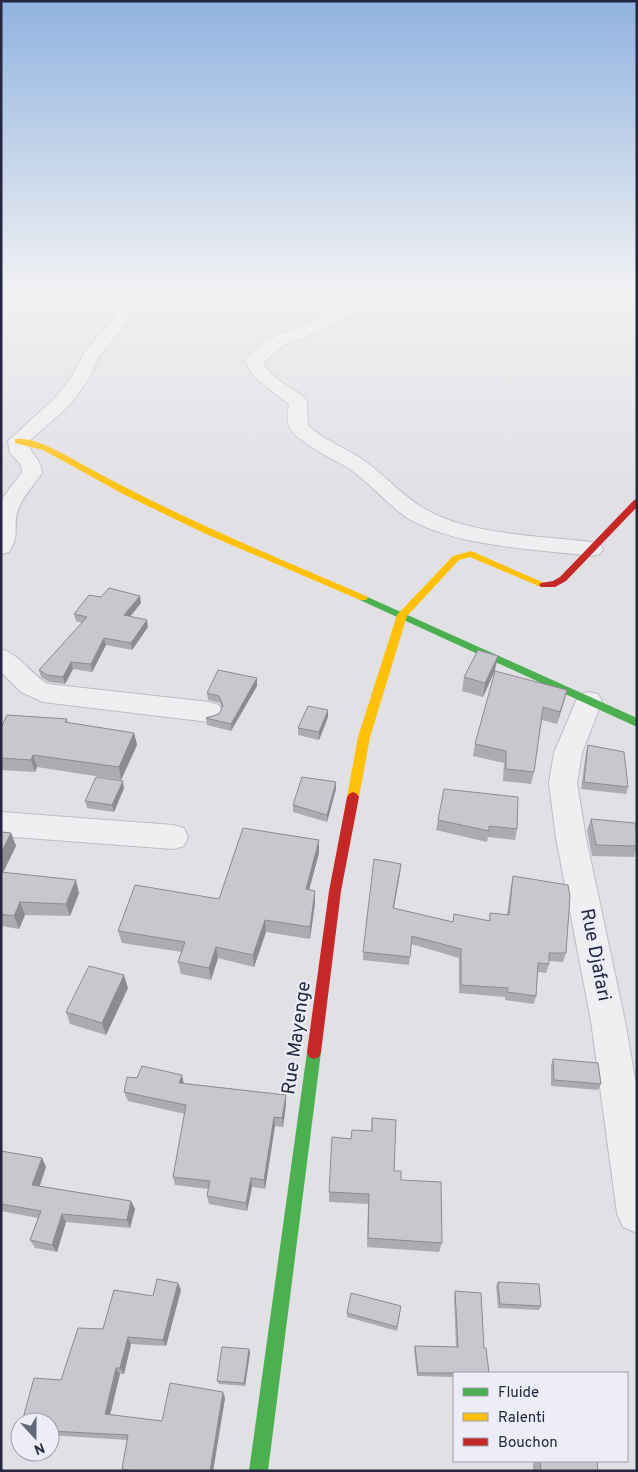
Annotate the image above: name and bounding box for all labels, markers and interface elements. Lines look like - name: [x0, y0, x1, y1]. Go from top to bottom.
- street label: Rue Djafari: [574, 907, 616, 1003]
- street label: Rue Mayenge: [277, 980, 317, 1096]
- legend: [453, 1372, 628, 1462]
- text: Fluide: [498, 1384, 539, 1403]
- text: Ralenti: [498, 1409, 545, 1428]
- north arrow: [10, 1412, 60, 1462]
- text: Bouchon: [498, 1434, 558, 1453]
- text: N: [31, 1438, 47, 1457]

